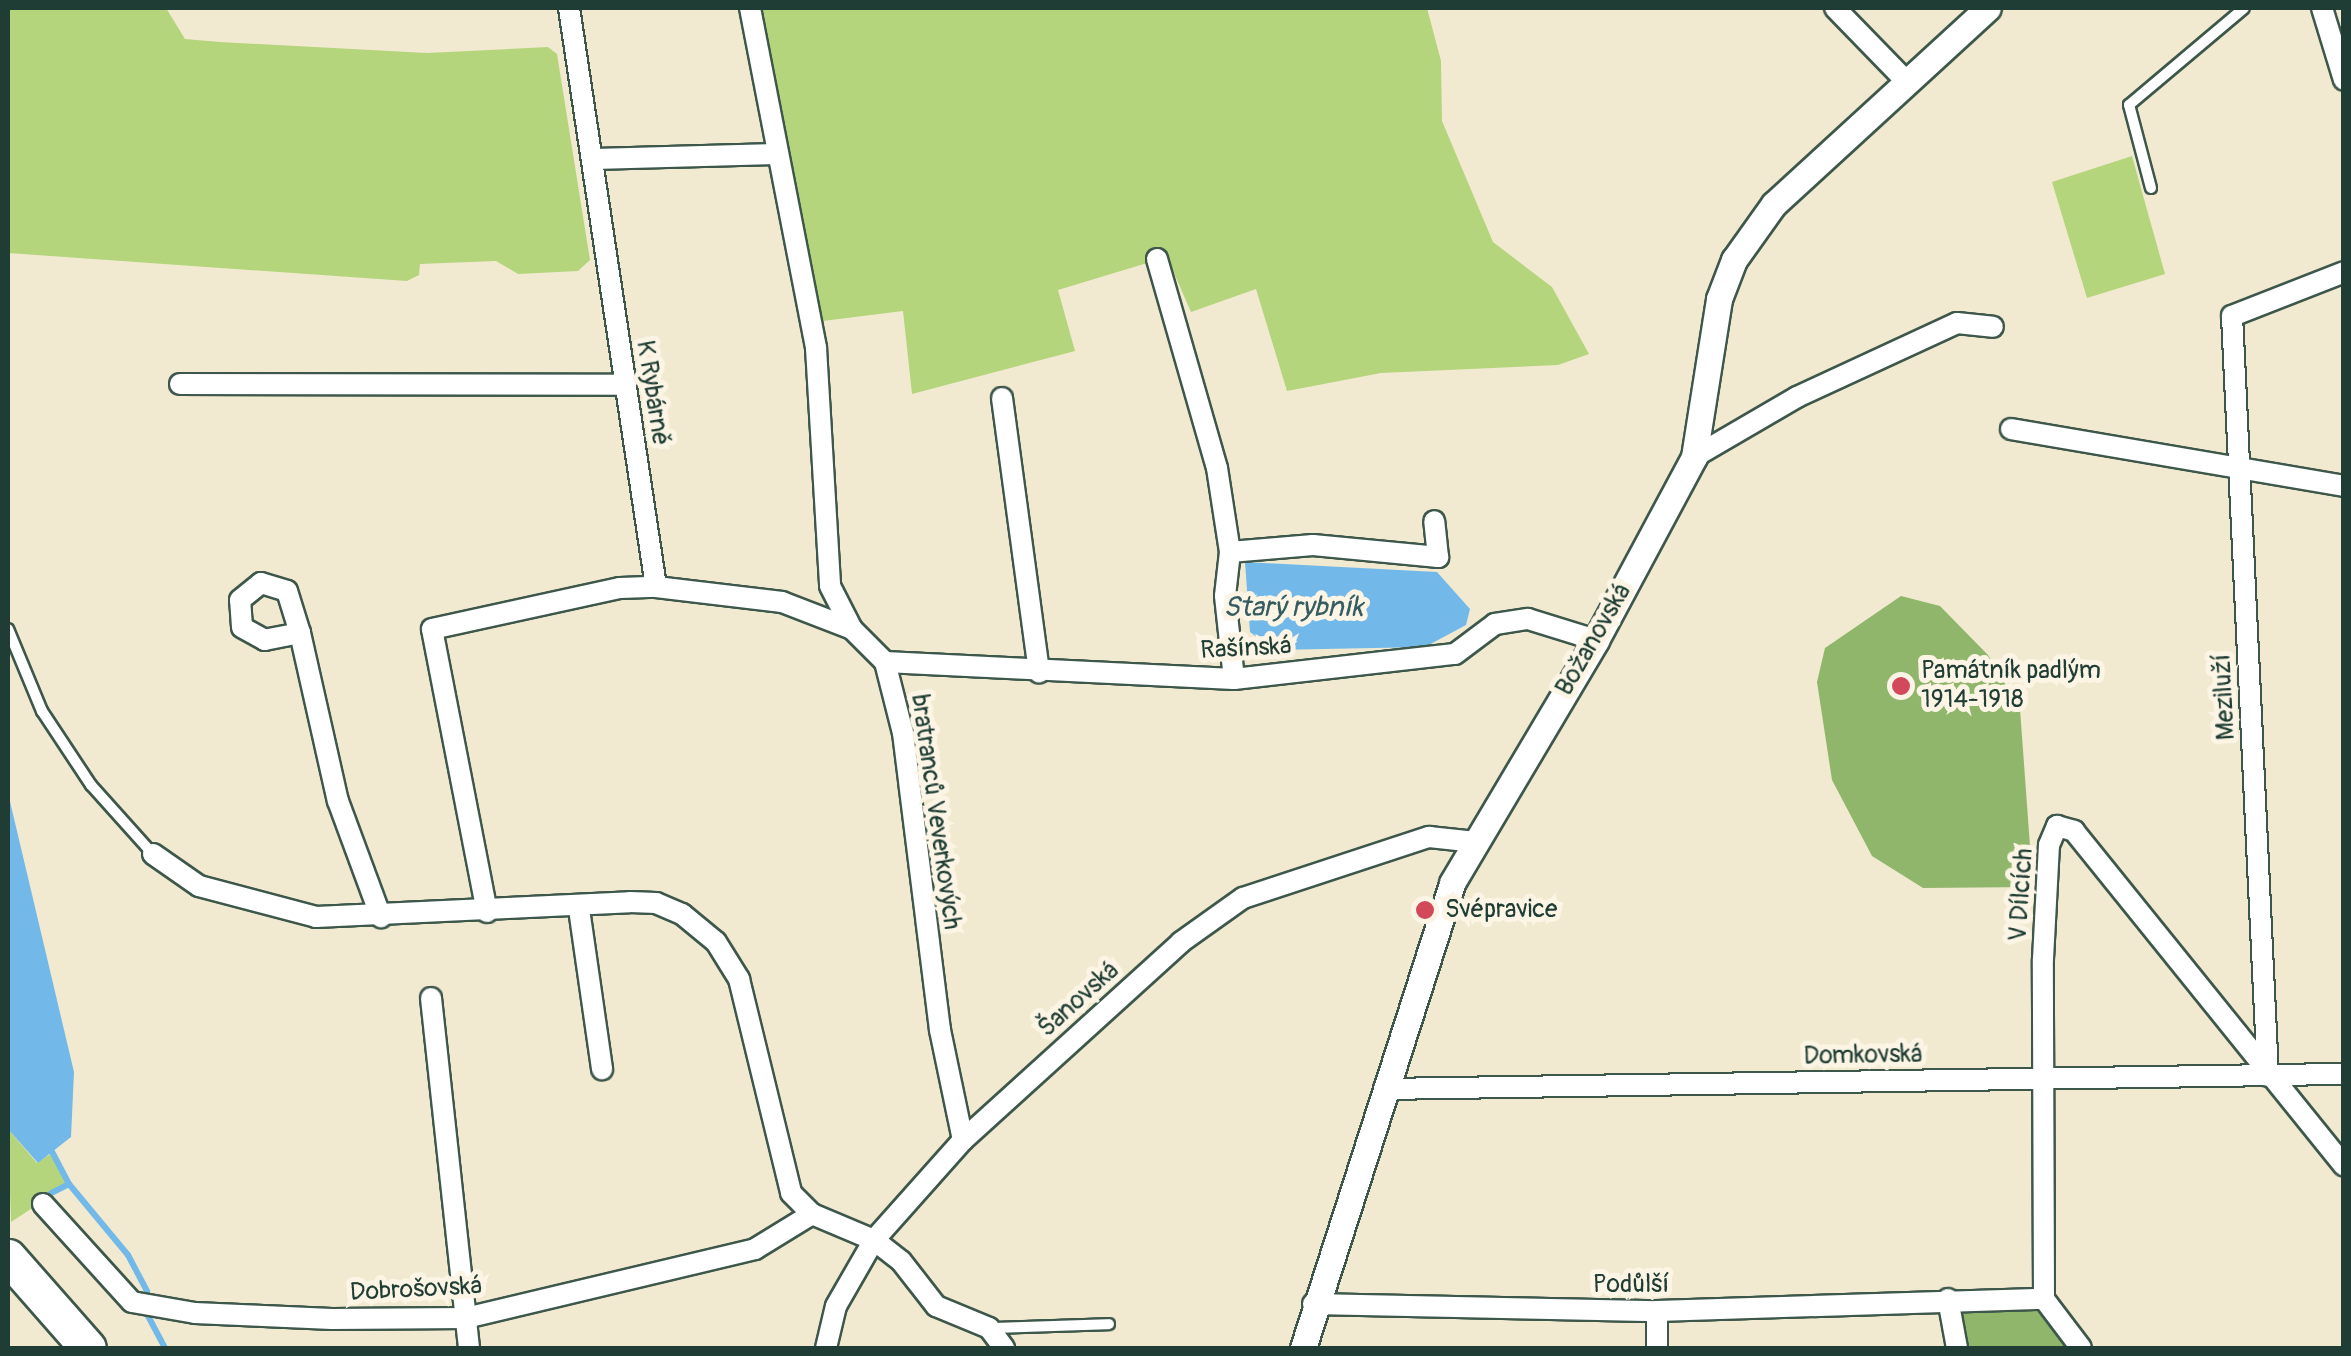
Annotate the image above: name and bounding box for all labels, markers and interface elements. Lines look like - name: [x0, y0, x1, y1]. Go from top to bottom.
- street label: K Rybárně: [629, 338, 675, 448]
- street label: Božanovská: [1550, 579, 1638, 701]
- water label: Starý rybník: [1223, 591, 1363, 625]
- street label: Rašínská: [1200, 632, 1292, 666]
- street label: Meziluží: [2208, 653, 2242, 741]
- place label: Památník padlým 1914-1918: [1921, 657, 2101, 716]
- marker: Památník padlým 1914-1918: [1890, 675, 1912, 697]
- street label: bratranců Veverkových: [904, 692, 966, 932]
- street label: V Dílcích: [2004, 847, 2040, 943]
- place label: Svépravice: [1445, 895, 1557, 925]
- marker: Svépravice: [1414, 899, 1436, 921]
- street label: Šanovská: [1032, 956, 1126, 1044]
- street label: Domkovská: [1803, 1040, 1923, 1072]
- street label: Podůlší: [1593, 1270, 1669, 1300]
- street label: Dobrošovská: [349, 1272, 483, 1308]

